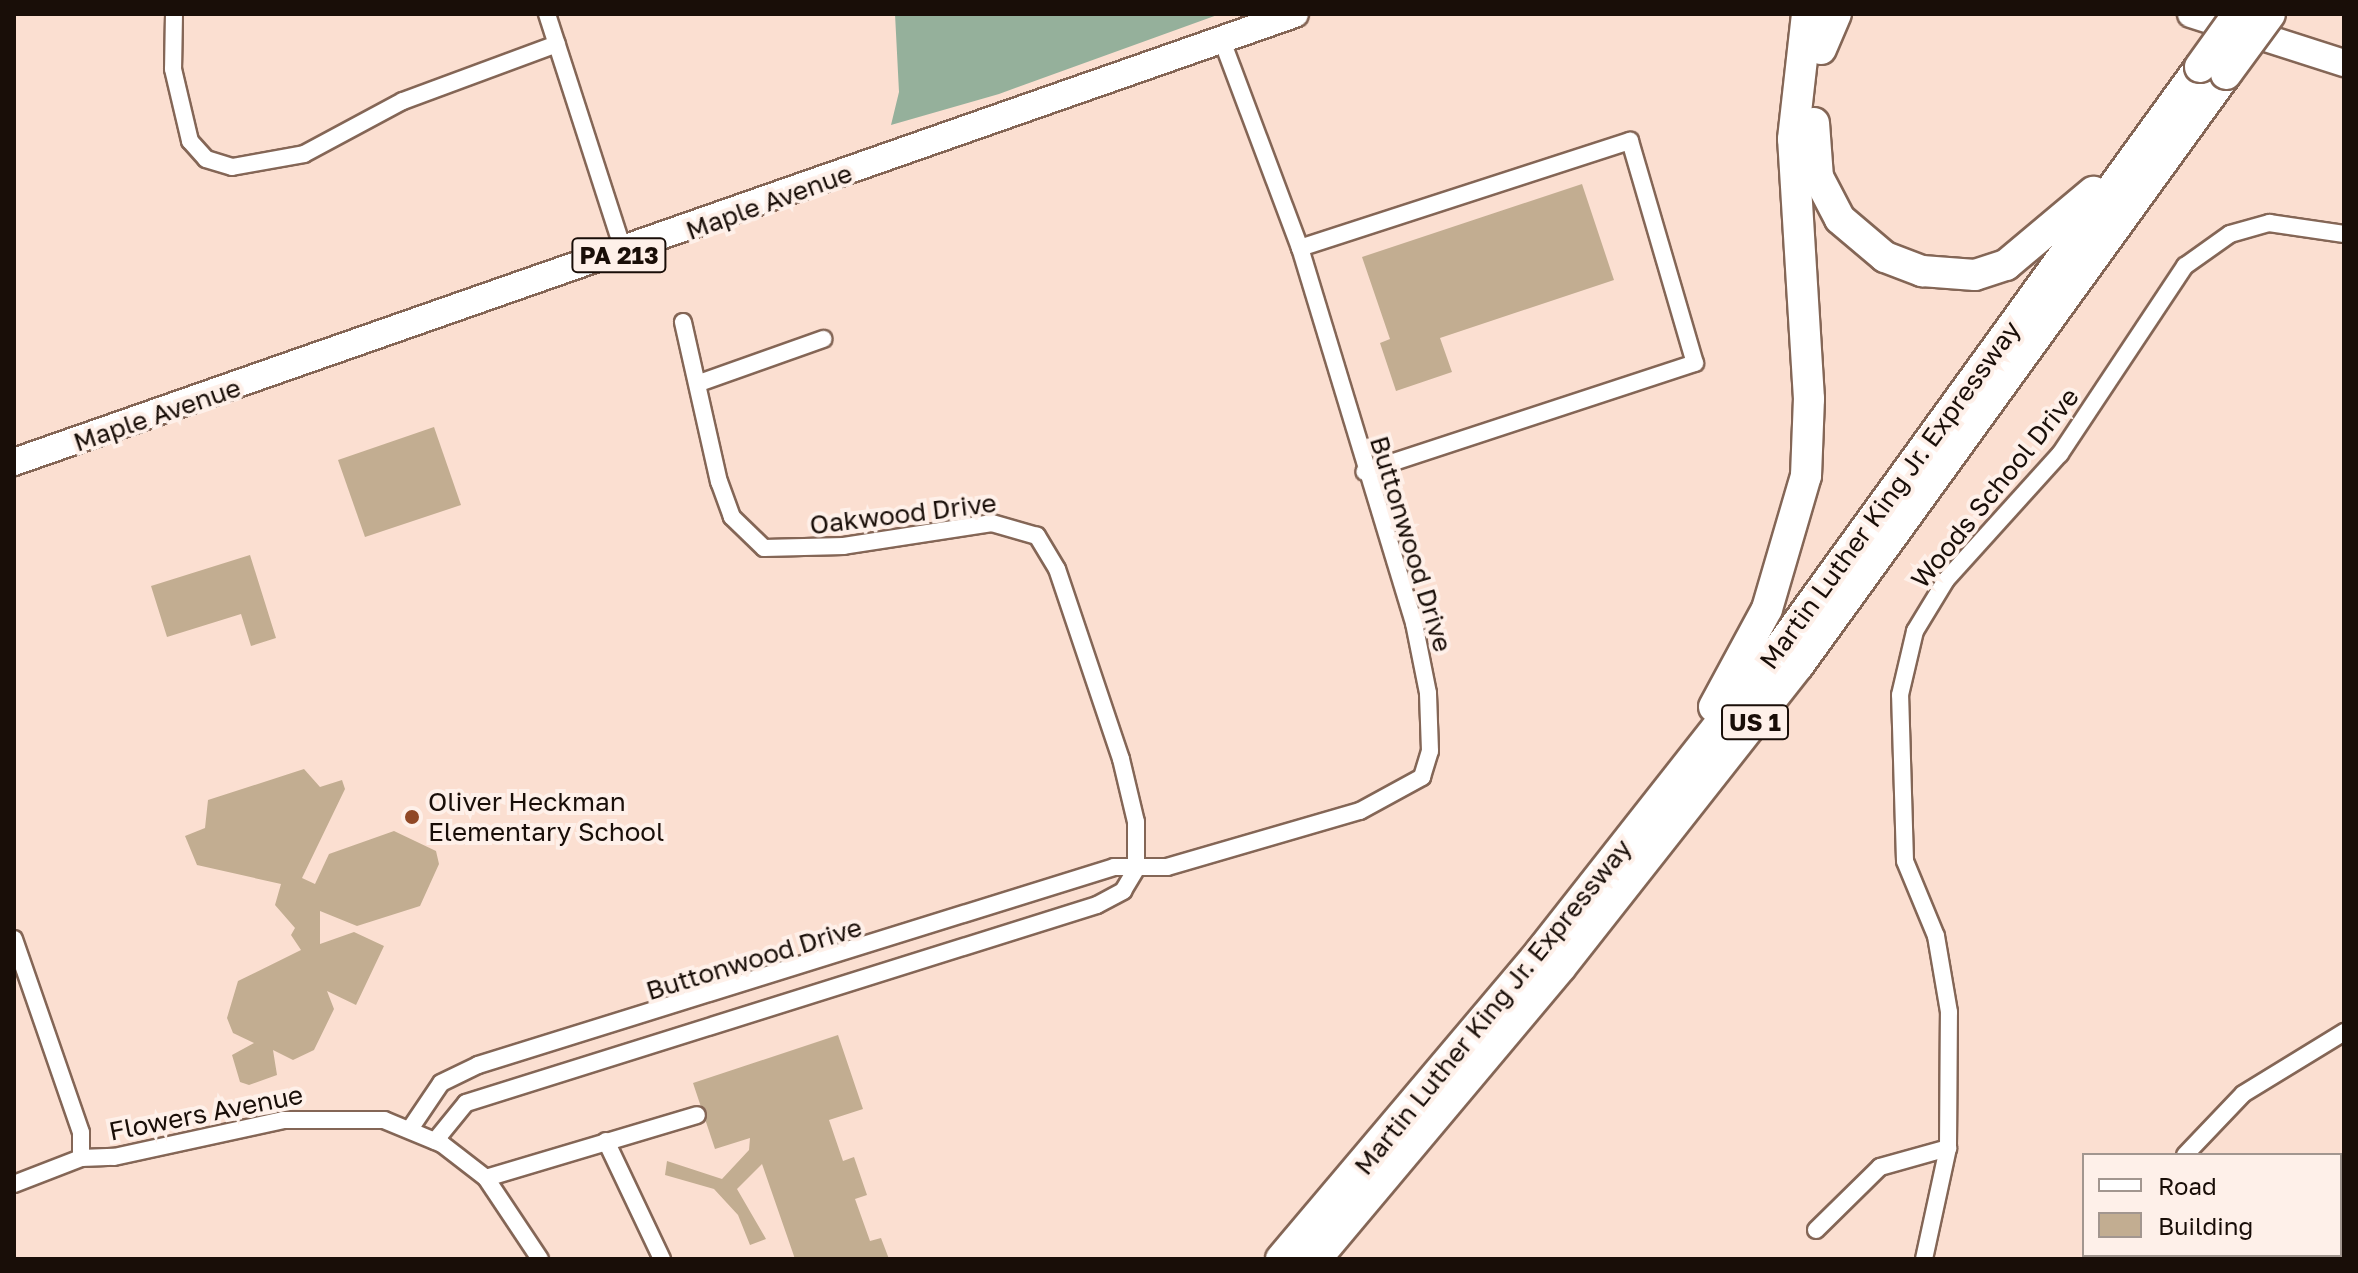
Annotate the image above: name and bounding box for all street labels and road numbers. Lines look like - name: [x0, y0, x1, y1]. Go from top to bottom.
- street label: Maple Avenue: [682, 158, 856, 246]
- road number: PA 213: [571, 235, 667, 275]
- street label: Martin Luther King Jr. Expressway: [1753, 315, 2027, 675]
- street label: Maple Avenue: [69, 372, 245, 458]
- street label: Woods School Drive: [1905, 382, 2085, 594]
- street label: Buttonwood Drive: [1363, 432, 1459, 656]
- street label: Oakwood Drive: [808, 487, 998, 541]
- road number: US 1: [1721, 702, 1789, 742]
- street label: Martin Luther King Jr. Expressway: [1348, 833, 1638, 1181]
- street label: Buttonwood Drive: [642, 911, 866, 1007]
- street label: Flowers Avenue: [106, 1079, 306, 1147]

